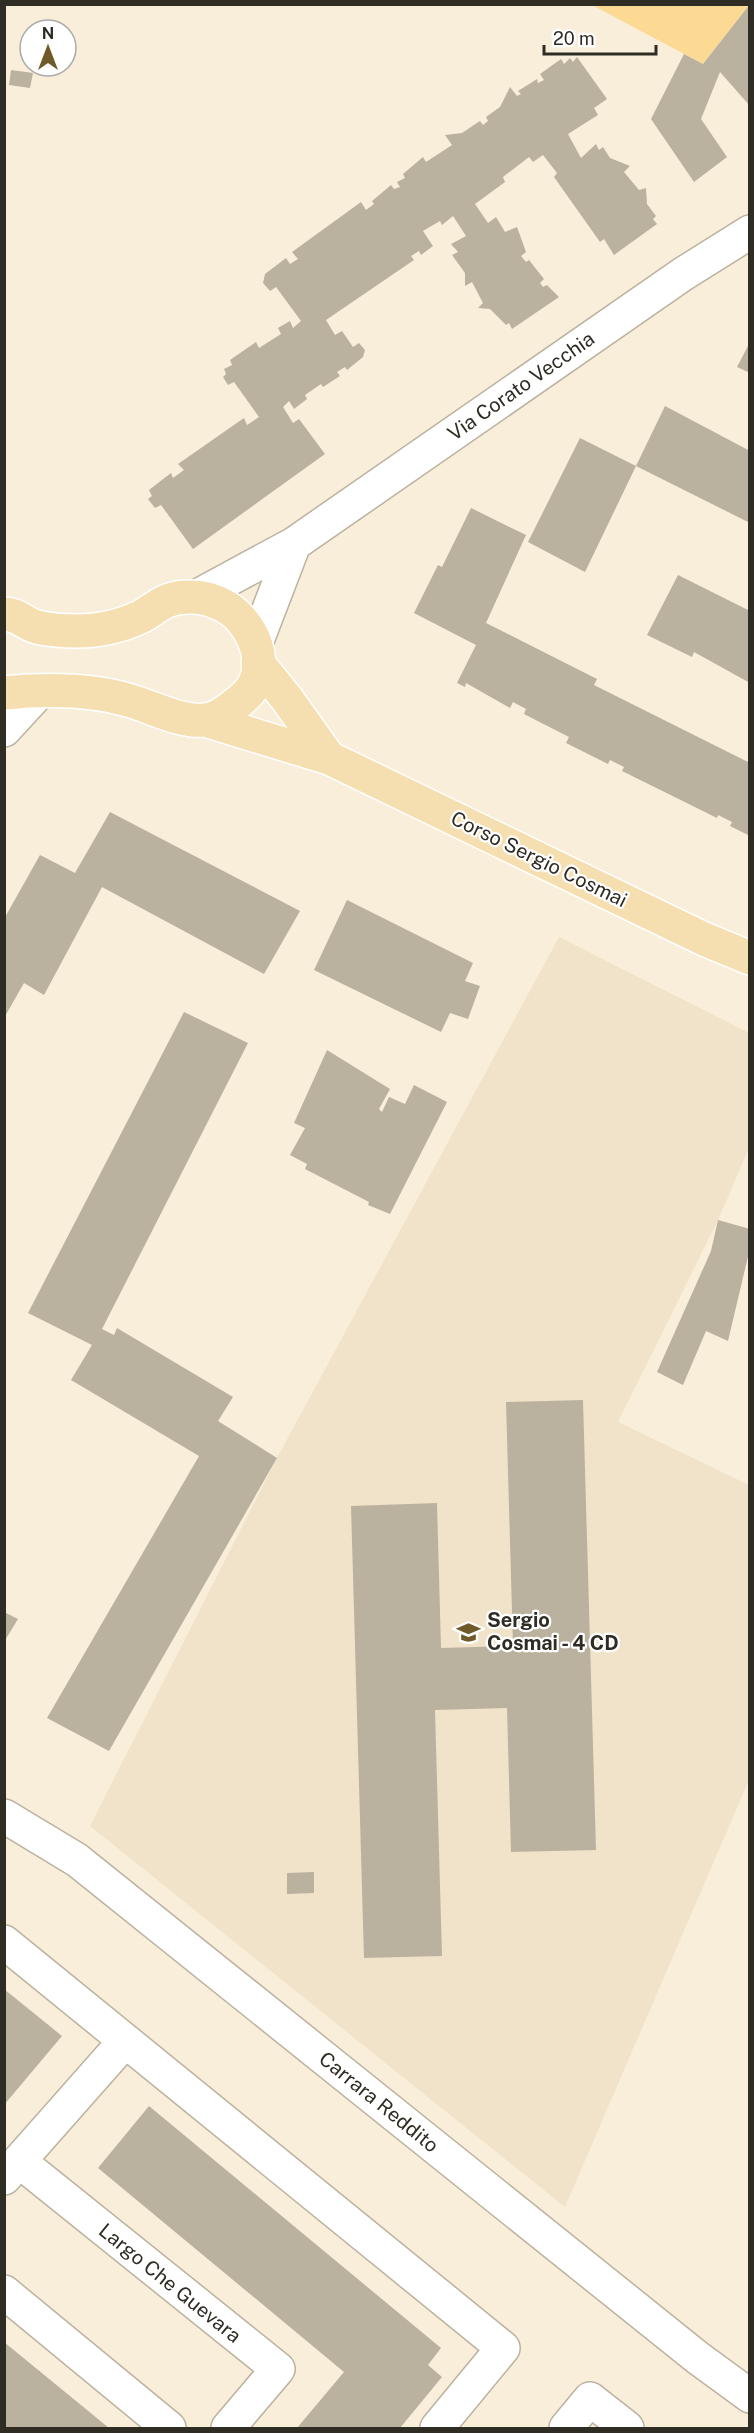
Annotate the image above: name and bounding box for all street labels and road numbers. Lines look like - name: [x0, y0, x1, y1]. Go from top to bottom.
- street label: Via Corato Vecchia: [443, 326, 599, 446]
- street label: Corso Sergio Cosmai: [447, 806, 631, 912]
- street label: Carrara Reddito: [314, 2047, 444, 2157]
- street label: Largo Che Guevara: [94, 2218, 246, 2348]

